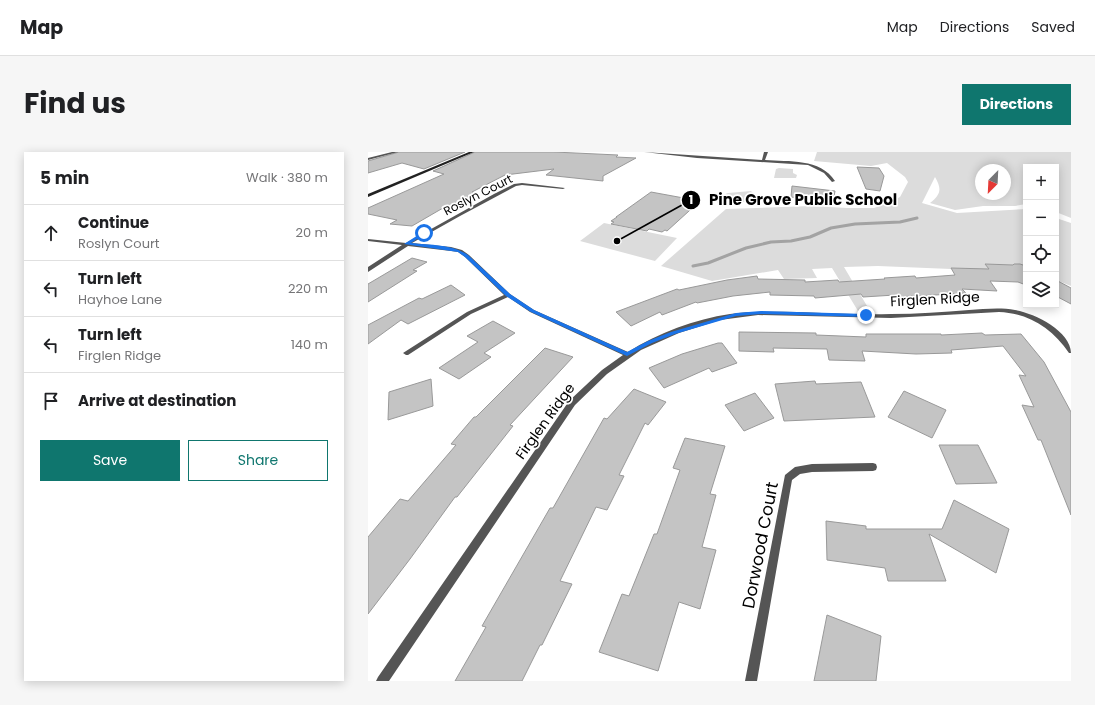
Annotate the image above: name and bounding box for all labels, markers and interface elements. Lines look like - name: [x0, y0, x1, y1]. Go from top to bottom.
- text: Map: [20, 14, 63, 41]
- text: Map: [887, 17, 918, 37]
- text: Directions: [940, 17, 1009, 37]
- text: Saved: [1031, 17, 1075, 37]
- text: Find us: [24, 84, 126, 123]
- button: Directions: [962, 84, 1071, 125]
- north arrow: [975, 164, 1011, 200]
- map controls: [1023, 164, 1059, 308]
- button: +: [1023, 164, 1059, 200]
- text: 5 min: [40, 166, 89, 190]
- text: Walk · 380 m: [246, 168, 328, 187]
- street label: Roslyn Court: [440, 170, 515, 219]
- callout: Pine Grove Public School: [681, 186, 905, 213]
- text: Pine Grove Public School: [709, 189, 897, 210]
- text: 1: [689, 191, 693, 208]
- button: −: [1023, 200, 1059, 236]
- text: Continue: [78, 212, 149, 233]
- icon: ahead: [40, 222, 62, 244]
- text: 20 m: [295, 223, 328, 242]
- route start: [415, 224, 433, 242]
- text: Roslyn Court: [78, 234, 160, 253]
- button: locate: [1023, 236, 1059, 272]
- text: Turn left: [78, 268, 142, 289]
- button: layers: [1023, 272, 1059, 308]
- icon: left: [40, 278, 62, 300]
- text: 220 m: [288, 279, 328, 298]
- street label: Firglen Ridge: [890, 287, 981, 311]
- text: Hayhoe Lane: [78, 290, 162, 309]
- route end: [857, 306, 875, 324]
- text: Turn left: [78, 324, 142, 345]
- icon: left: [40, 334, 62, 356]
- text: 140 m: [291, 335, 328, 354]
- text: Firglen Ridge: [78, 346, 161, 365]
- street label: Firglen Ridge: [511, 379, 580, 463]
- icon: arrive: [40, 390, 62, 412]
- text: Arrive at destination: [78, 390, 236, 411]
- button: Save: [40, 440, 180, 481]
- button: Share: [188, 440, 328, 481]
- street label: Dorwood Court: [736, 480, 784, 610]

